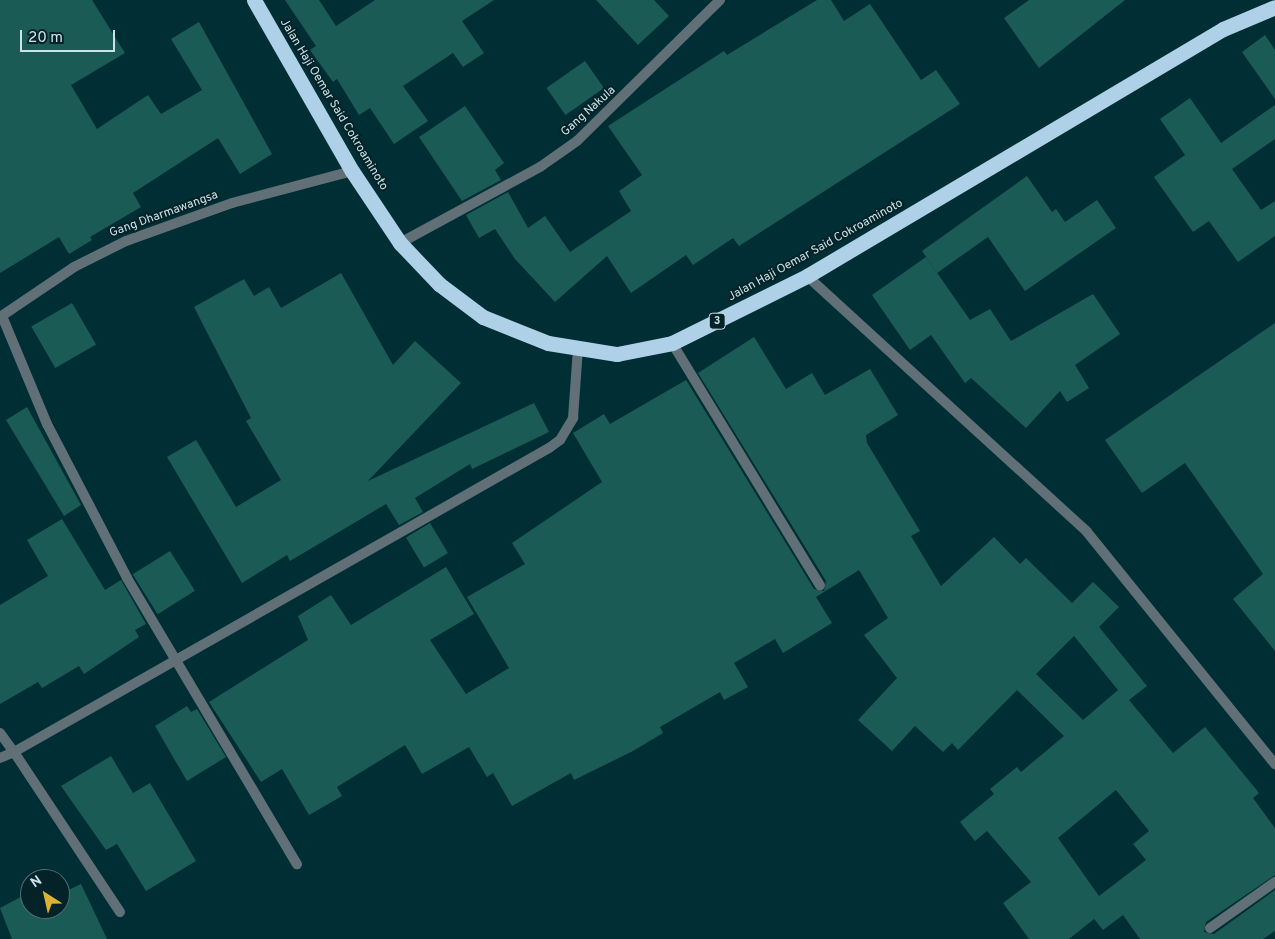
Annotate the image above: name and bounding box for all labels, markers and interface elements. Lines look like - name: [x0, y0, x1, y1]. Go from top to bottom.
- street label: Jalan Haji Oemar Said Cokroaminoto: [276, 17, 390, 193]
- scale bar: [22, 20, 118, 52]
- text: 20 m: [28, 29, 63, 48]
- street label: Gang Nakula: [559, 84, 619, 140]
- street label: Gang Dharmawangsa: [108, 189, 220, 241]
- street label: Jalan Haji Oemar Said Cokroaminoto: [726, 197, 906, 305]
- road number: 3: [708, 312, 726, 330]
- north arrow: [20, 869, 70, 919]
- text: N: [28, 872, 46, 892]

